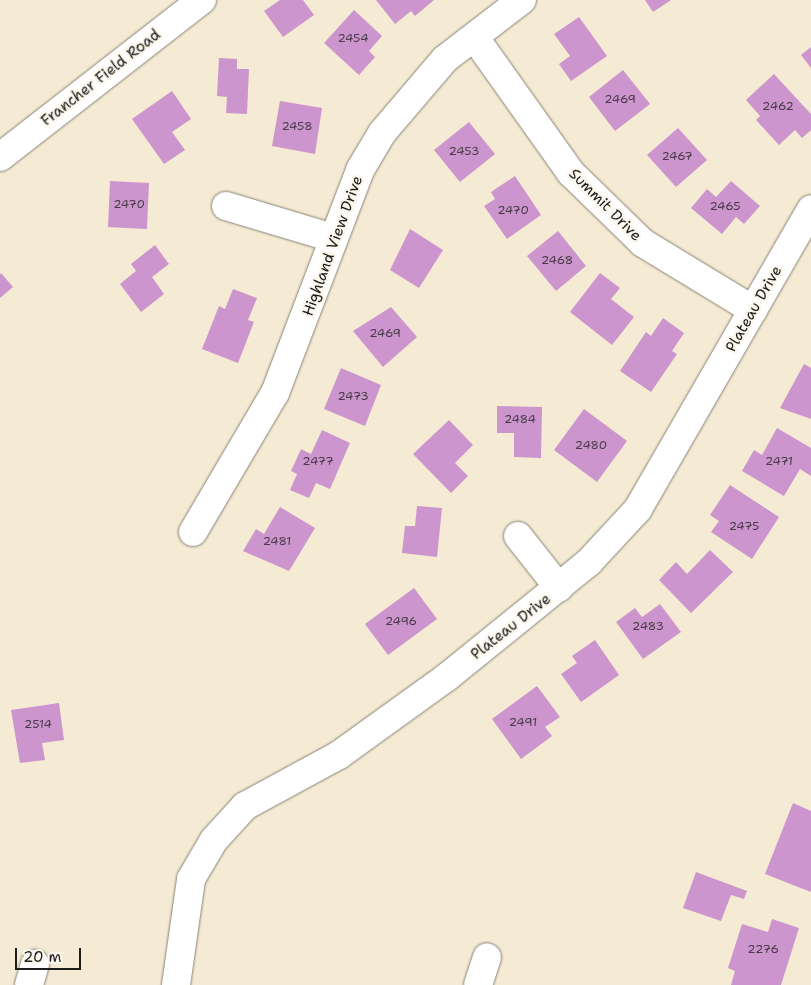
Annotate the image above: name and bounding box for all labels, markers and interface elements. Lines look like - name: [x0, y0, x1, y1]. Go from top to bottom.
- street label: Francher Field Road: [38, 26, 164, 130]
- house number: 2454: [337, 32, 369, 46]
- house number: 2469: [604, 93, 636, 107]
- house number: 2462: [762, 100, 794, 114]
- house number: 2458: [281, 120, 313, 134]
- house number: 2453: [449, 145, 479, 159]
- house number: 2467: [661, 150, 693, 164]
- street label: Summit Drive: [565, 165, 645, 245]
- street label: Highland View Drive: [299, 173, 367, 319]
- house number: 2470: [113, 198, 145, 212]
- house number: 2465: [709, 200, 741, 214]
- house number: 2470: [497, 204, 529, 218]
- house number: 2468: [541, 254, 573, 268]
- street label: Plateau Drive: [722, 263, 786, 355]
- house number: 2469: [369, 327, 401, 341]
- house number: 2473: [337, 390, 369, 404]
- house number: 2484: [504, 413, 536, 427]
- house number: 2480: [575, 439, 607, 453]
- house number: 2477: [302, 455, 334, 469]
- house number: 2471: [765, 455, 793, 469]
- house number: 2475: [729, 520, 759, 534]
- house number: 2481: [263, 535, 291, 549]
- street label: Plateau Drive: [467, 590, 555, 664]
- house number: 2496: [385, 615, 417, 629]
- house number: 2483: [632, 620, 664, 634]
- house number: 2491: [509, 716, 537, 730]
- house number: 2514: [24, 718, 52, 732]
- scale bar: [18, 938, 84, 970]
- house number: 2276: [747, 943, 779, 957]
- text: 20 m: [23, 947, 62, 967]

